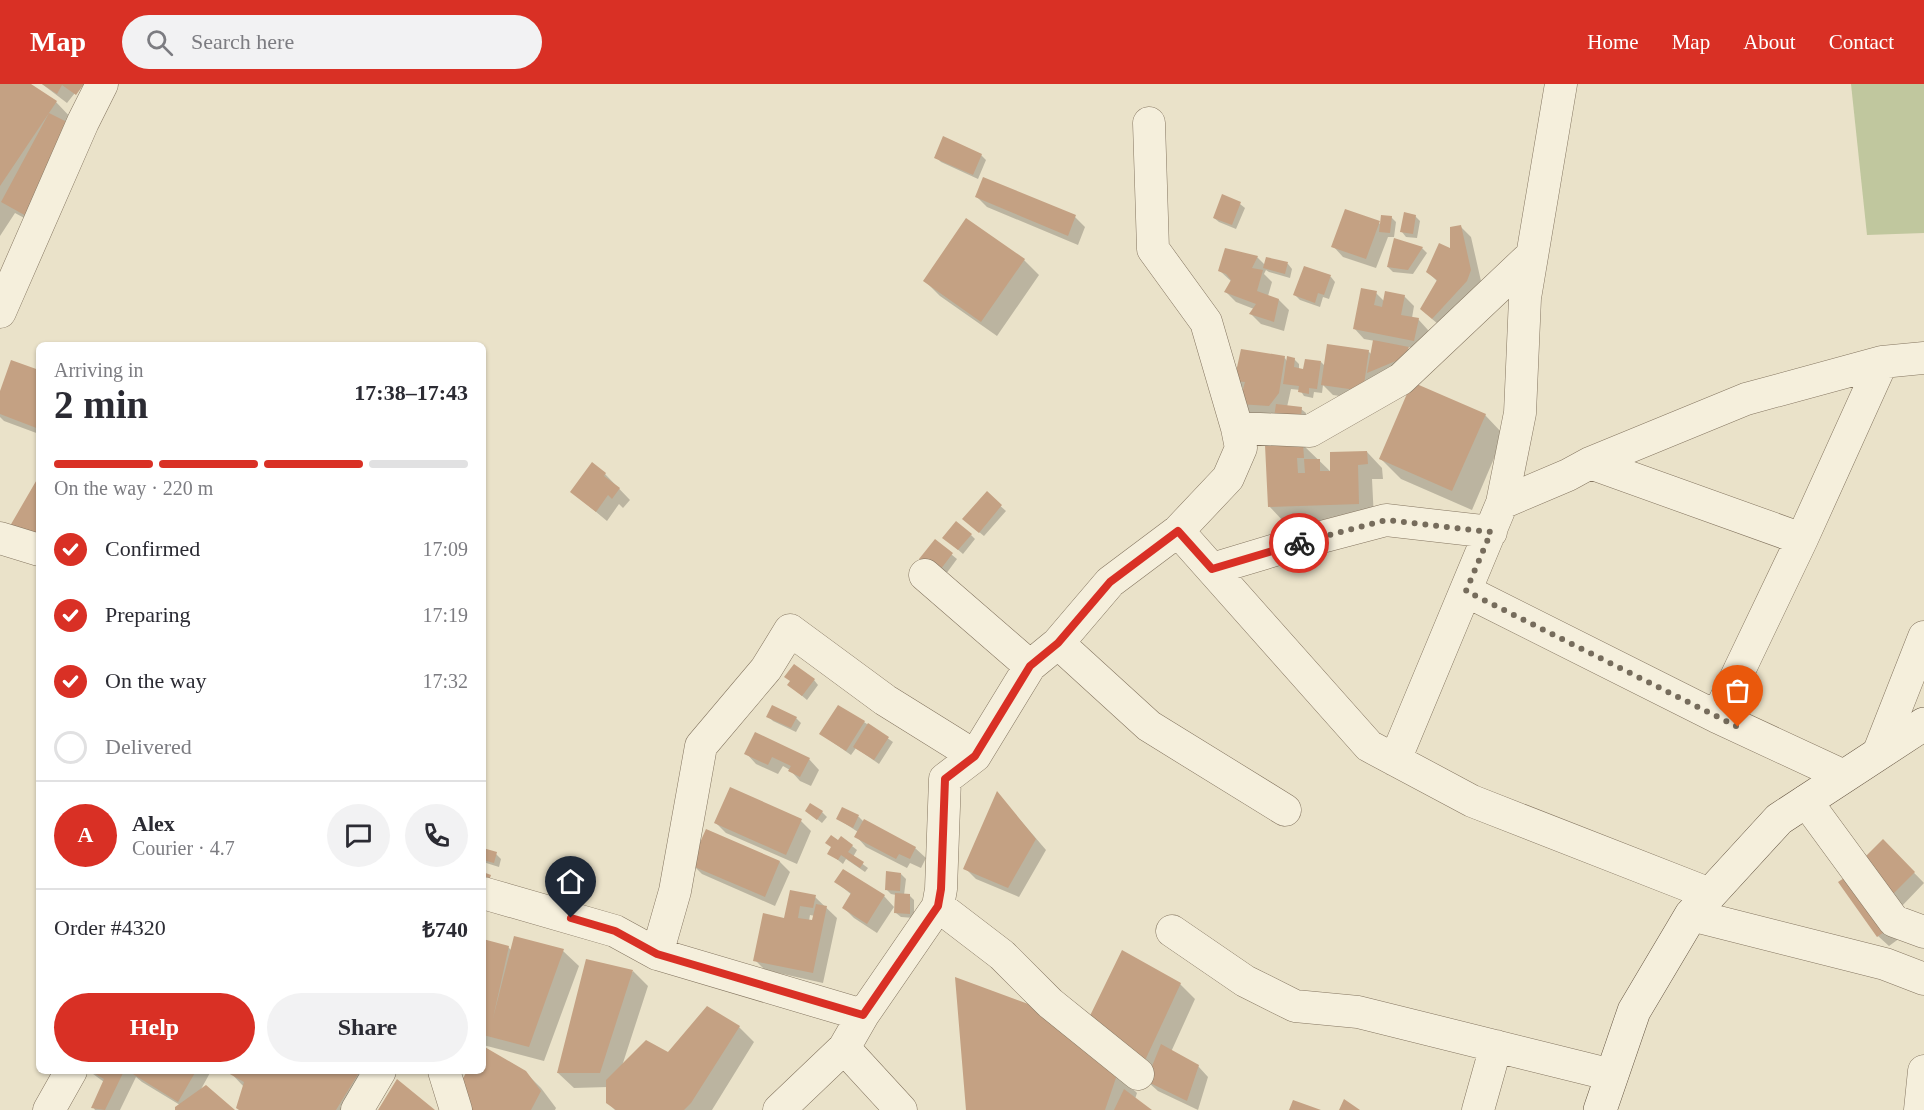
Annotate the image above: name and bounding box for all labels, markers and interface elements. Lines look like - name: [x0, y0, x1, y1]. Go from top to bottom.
- search box: [122, 15, 542, 69]
- text: Map: [30, 26, 86, 57]
- icon: search: [143, 26, 176, 59]
- text: Search here: [191, 29, 294, 54]
- text: Home: [1587, 30, 1639, 54]
- text: Map: [1672, 30, 1710, 54]
- text: About: [1743, 30, 1796, 54]
- text: Contact: [1829, 30, 1894, 54]
- text: Arriving in: [54, 359, 143, 381]
- text: 17:38–17:43: [354, 380, 468, 405]
- text: 2 min: [54, 383, 148, 426]
- text: On the way · 220 m: [54, 477, 213, 499]
- courier: [1269, 513, 1329, 573]
- icon: bike: [1283, 527, 1316, 560]
- icon: check: [54, 533, 87, 566]
- text: Confirmed: [105, 536, 200, 561]
- text: 17:09: [422, 538, 468, 560]
- icon: check: [54, 599, 87, 632]
- text: Preparing: [105, 602, 191, 627]
- text: 17:19: [422, 604, 468, 626]
- icon: check: [54, 665, 87, 698]
- pin: [1712, 665, 1763, 727]
- text: On the way: [105, 668, 206, 693]
- text: 17:32: [422, 670, 468, 692]
- icon: bag: [1721, 674, 1754, 707]
- text: Delivered: [105, 734, 192, 759]
- button: chat: [327, 804, 390, 867]
- button: phone: [405, 804, 468, 867]
- text: Alex: [132, 811, 175, 836]
- text: A: [78, 822, 93, 847]
- text: Courier · 4.7: [132, 837, 235, 859]
- pin: [545, 856, 596, 918]
- icon: home: [554, 865, 587, 898]
- text: Order #4320: [54, 915, 166, 940]
- text: ₺740: [422, 917, 468, 942]
- button: Help: [54, 993, 255, 1062]
- button: Share: [267, 993, 468, 1062]

